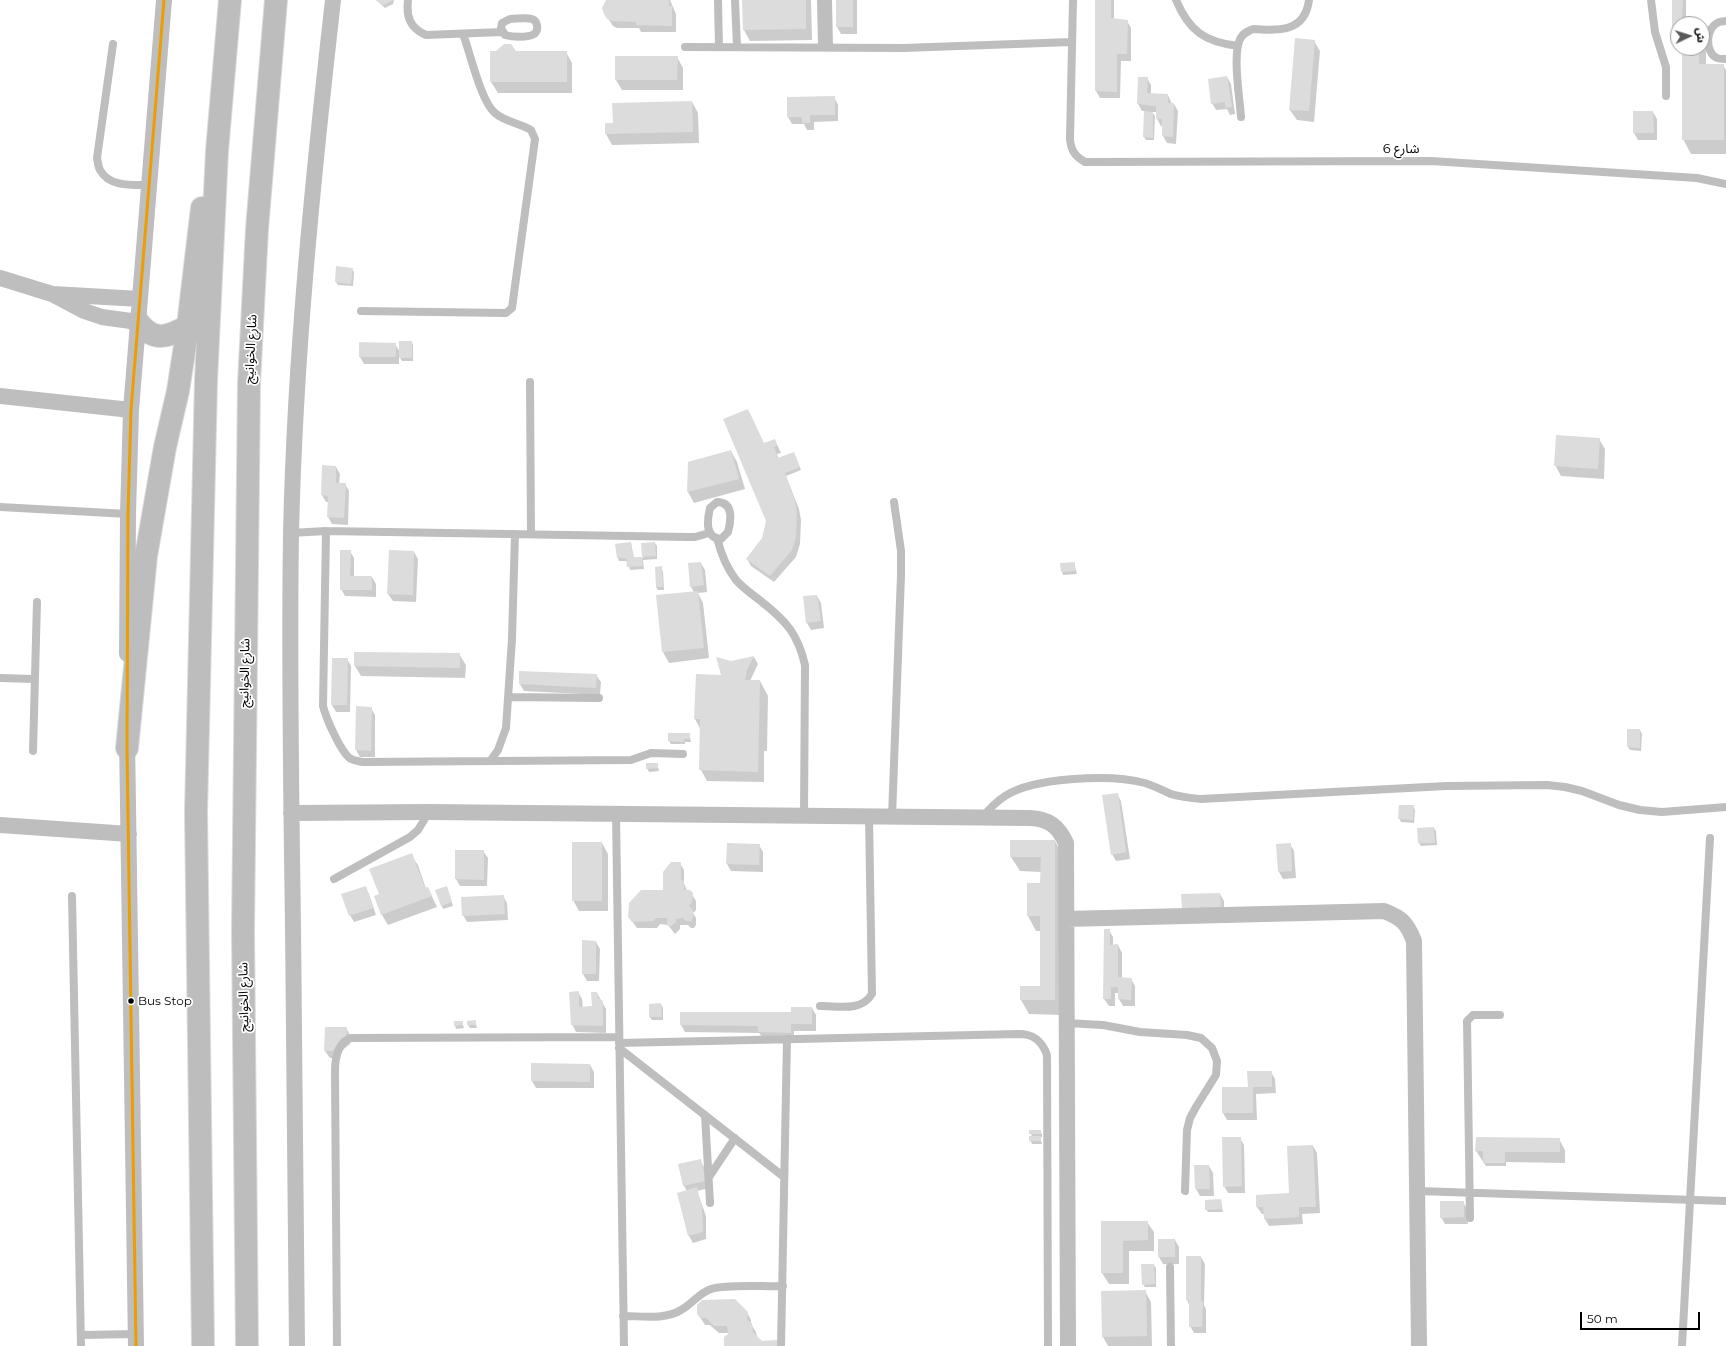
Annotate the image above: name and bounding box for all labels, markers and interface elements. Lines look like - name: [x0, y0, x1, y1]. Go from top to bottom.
- north arrow: [1670, 16, 1710, 56]
- text: ش: [1693, 27, 1708, 43]
- street label: شارع 6: [1383, 141, 1419, 157]
- street label: شارع الخوانيج: [241, 314, 261, 384]
- street label: شارع الخوانيج: [237, 638, 253, 708]
- street label: شارع الخوانيج: [236, 962, 252, 1032]
- place label: Bus Stop: [138, 994, 192, 1008]
- marker: Bus Stop: [126, 996, 136, 1006]
- scale bar: [1582, 1304, 1702, 1330]
- text: 50 m: [1587, 1311, 1618, 1326]

